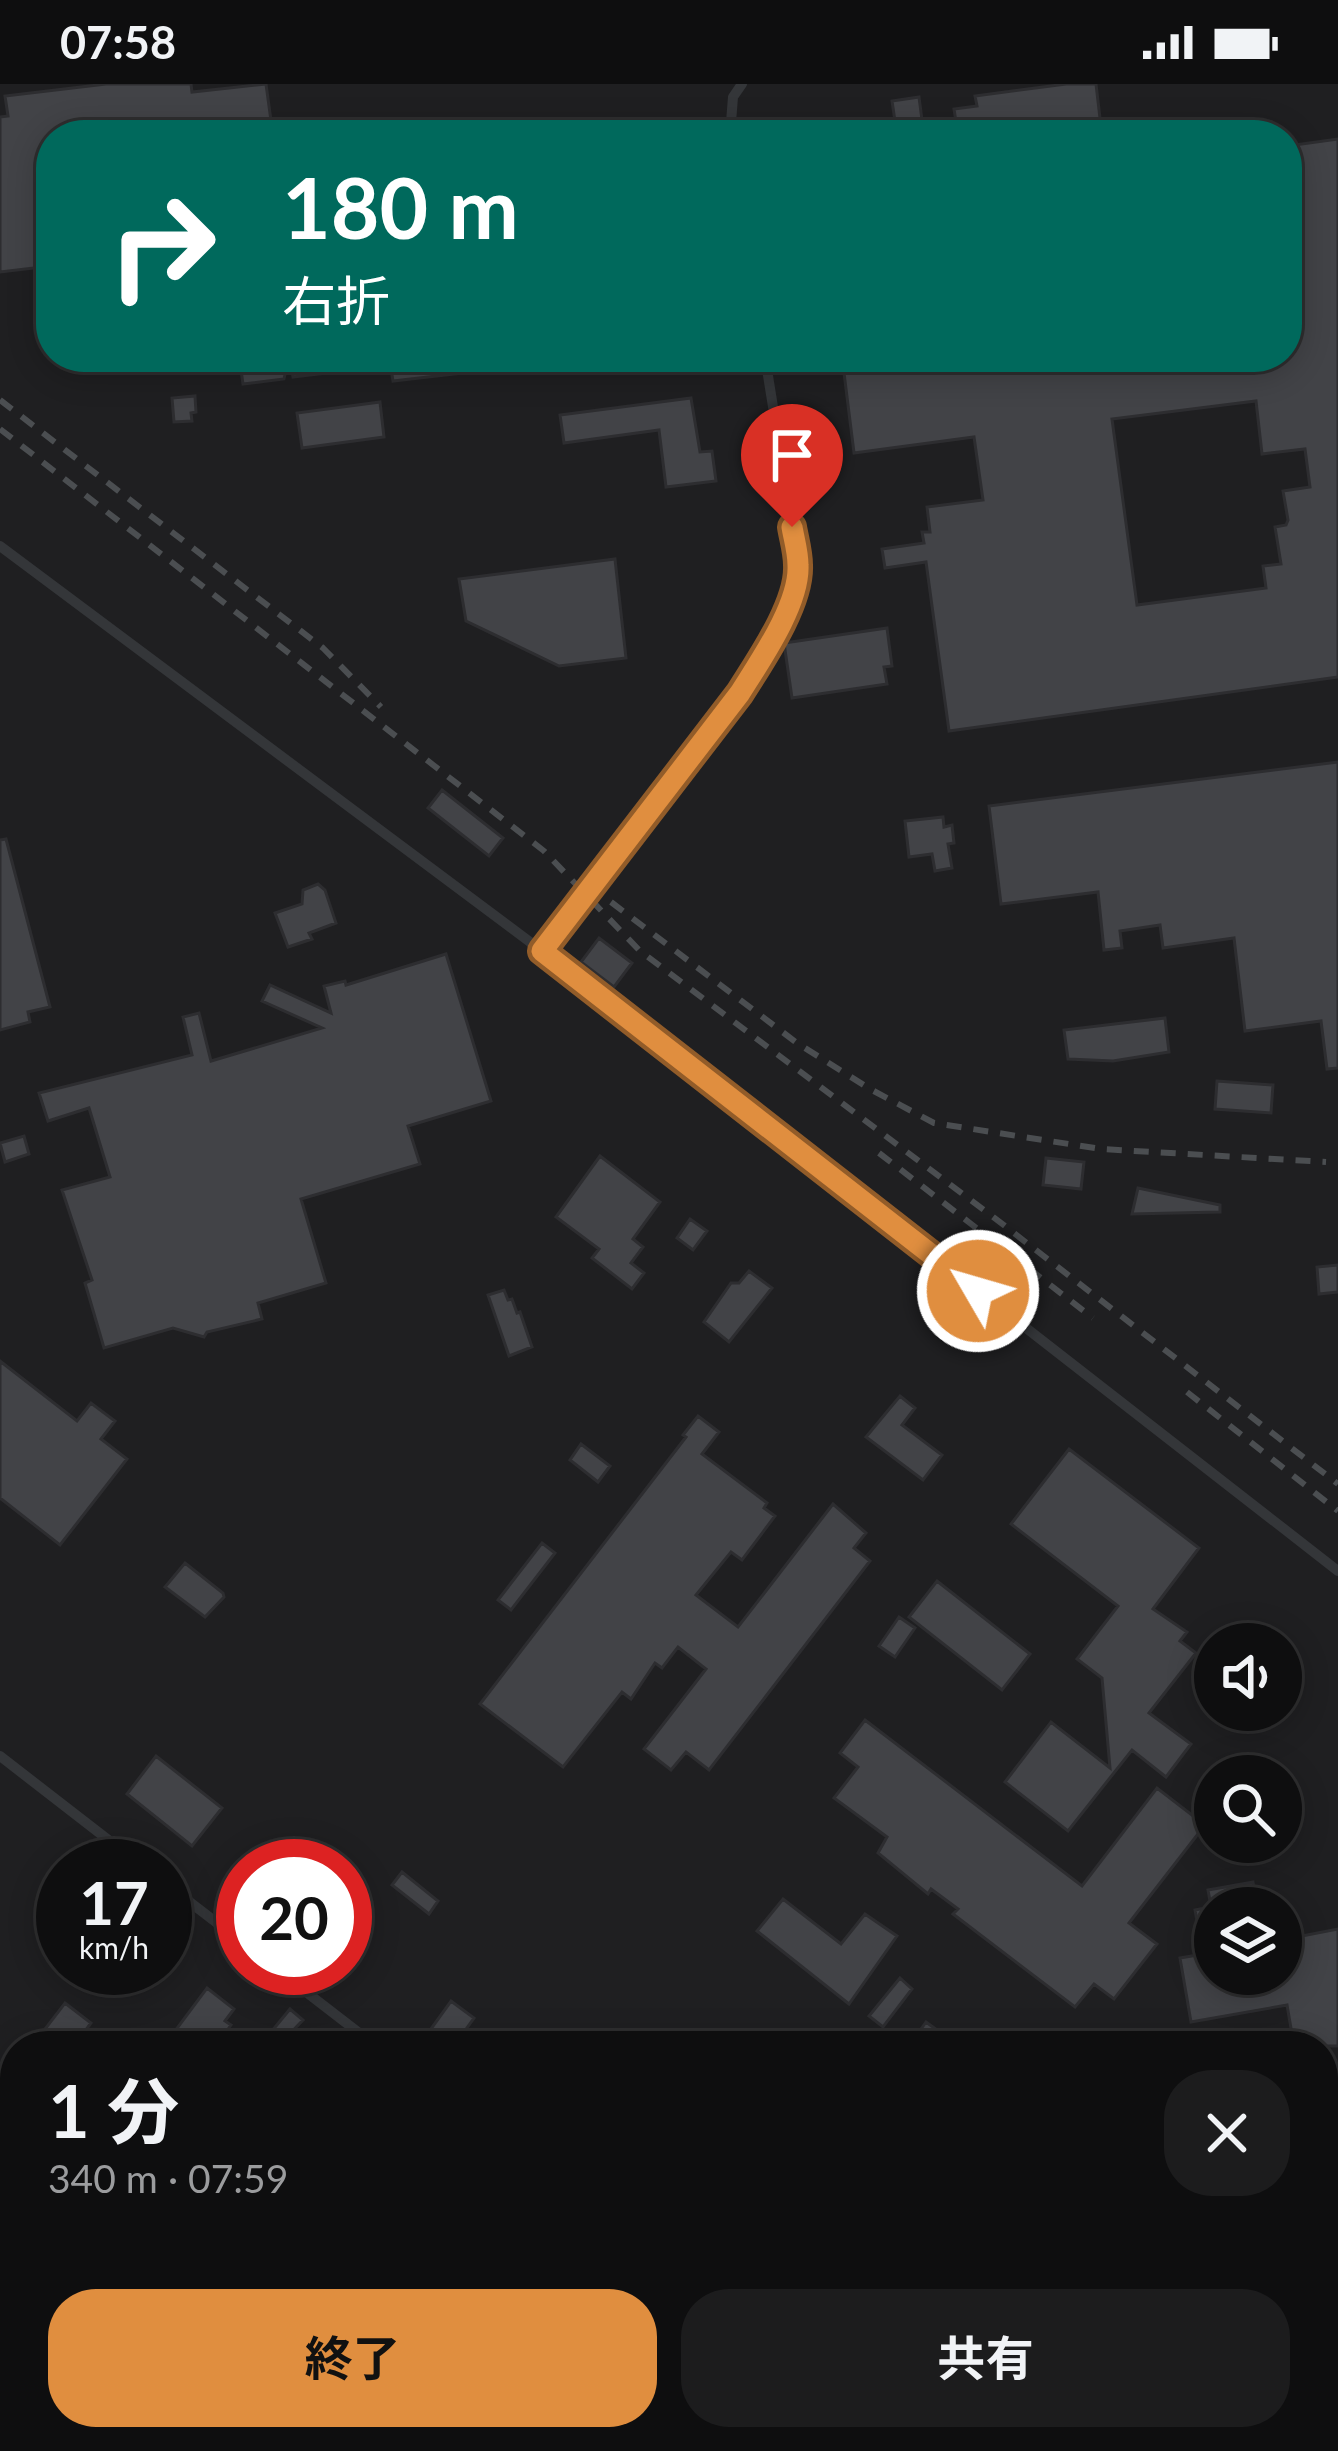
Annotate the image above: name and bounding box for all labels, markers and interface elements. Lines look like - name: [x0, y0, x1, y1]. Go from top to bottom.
- text: 07:58: [60, 15, 176, 69]
- text: 180 m: [282, 156, 519, 257]
- icon: right: [84, 168, 240, 324]
- text: 右折: [282, 268, 390, 333]
- pin: [741, 404, 843, 527]
- icon: arrive: [759, 422, 825, 488]
- position arrow: [915, 1228, 1041, 1354]
- map controls: [1194, 1623, 1302, 1995]
- button: sound: [1194, 1623, 1302, 1731]
- button: search: [1194, 1755, 1302, 1863]
- speed limit sign: 20: [216, 1839, 372, 1995]
- text: 17: [79, 1866, 149, 1938]
- button: layers: [1194, 1887, 1302, 1995]
- text: km/h: [79, 1929, 149, 1965]
- text: 1 分: [48, 2067, 179, 2153]
- button: close: [1164, 2070, 1290, 2196]
- text: 340 m · 07:59: [48, 2155, 288, 2201]
- button: 終了: [48, 2289, 657, 2427]
- button: 共有: [681, 2289, 1290, 2427]

